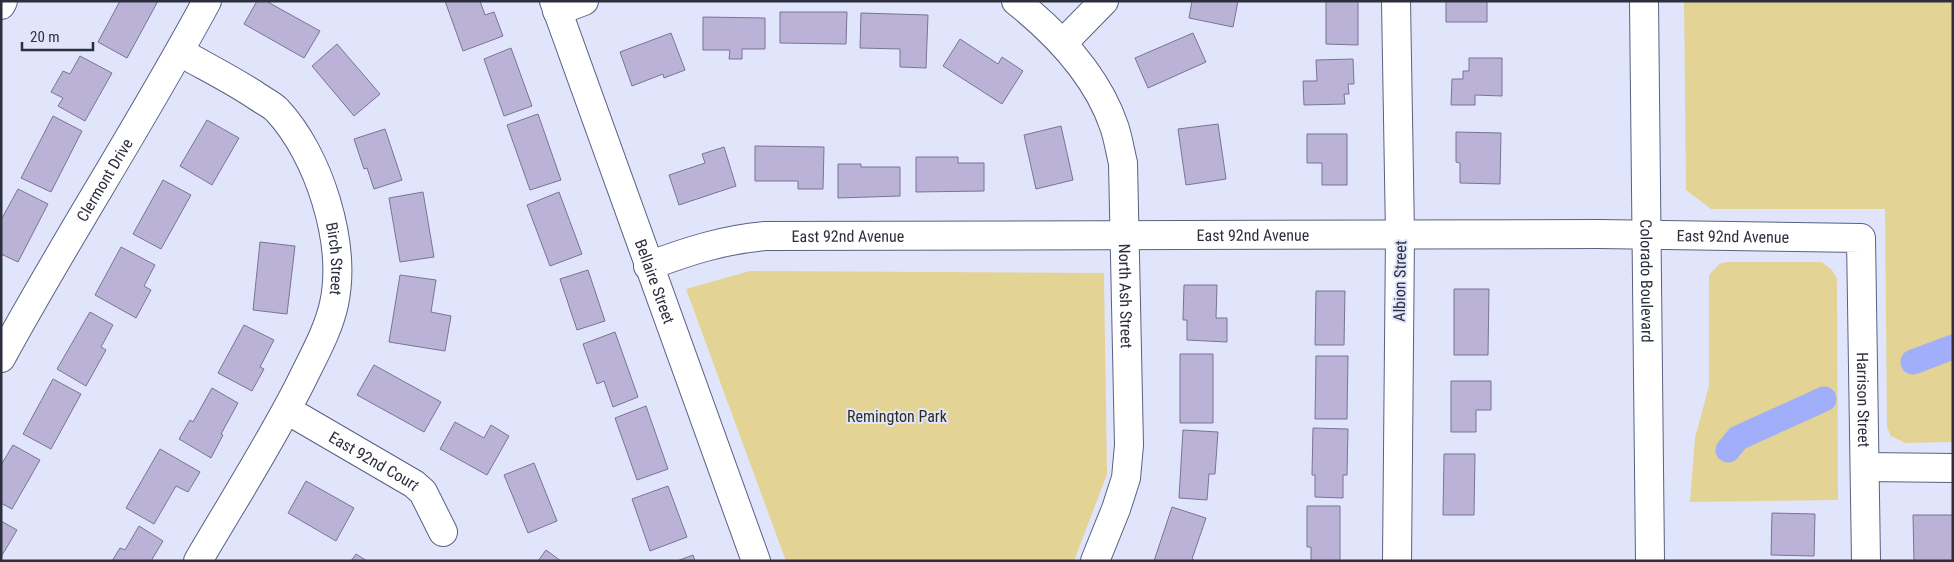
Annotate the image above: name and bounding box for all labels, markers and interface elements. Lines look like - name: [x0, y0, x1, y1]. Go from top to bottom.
- scale bar: [22, 20, 94, 52]
- text: 20 m: [30, 28, 60, 46]
- street label: Clermont Drive: [72, 135, 136, 225]
- street label: Colorado Boulevard: [1637, 219, 1657, 343]
- street label: Birch Street: [322, 220, 347, 297]
- street label: East 92nd Avenue: [1197, 225, 1309, 244]
- street label: East 92nd Avenue: [792, 226, 904, 245]
- street label: East 92nd Avenue: [1676, 226, 1789, 246]
- street label: Bellaire Street: [631, 237, 679, 326]
- street label: Albion Street: [1390, 240, 1410, 322]
- street label: North Ash Street: [1115, 243, 1136, 349]
- street label: Harrison Street: [1853, 352, 1874, 448]
- park label: Remington Park: [847, 407, 948, 426]
- street label: East 92nd Court: [326, 427, 424, 494]

